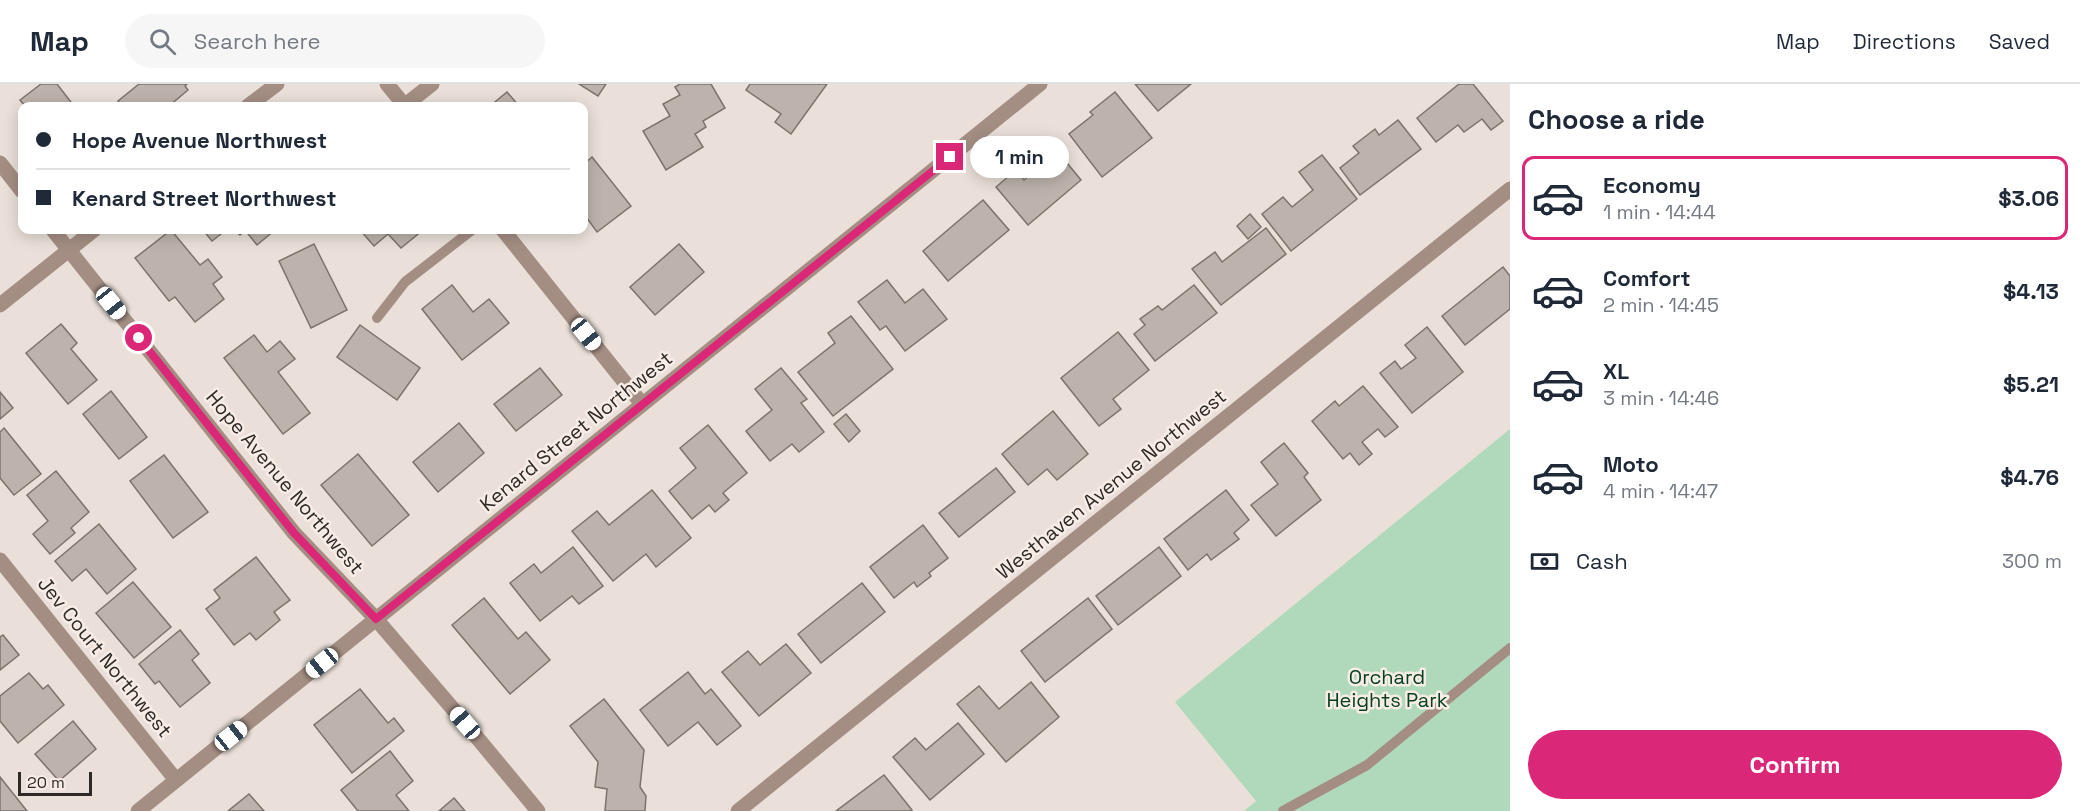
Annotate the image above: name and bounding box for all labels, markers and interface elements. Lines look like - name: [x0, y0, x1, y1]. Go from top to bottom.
- search box: [125, 14, 545, 68]
- text: Map: [30, 23, 89, 59]
- icon: search: [146, 25, 179, 58]
- text: Search here: [194, 27, 321, 55]
- text: Map: [1776, 28, 1820, 55]
- text: Directions: [1853, 28, 1956, 55]
- text: Saved: [1989, 28, 2050, 55]
- text: Choose a ride: [1528, 102, 1705, 137]
- text: Hope Avenue Northwest: [72, 126, 327, 154]
- callout: 1 min: [971, 136, 1070, 178]
- route end: [936, 143, 963, 170]
- text: 1 min: [995, 144, 1044, 170]
- icon: car: [1531, 171, 1585, 225]
- text: Economy: [1603, 171, 1701, 199]
- text: Kenard Street Northwest: [72, 184, 336, 212]
- text: $3.06: [1998, 184, 2059, 212]
- text: 1 min · 14:44: [1603, 199, 1716, 225]
- icon: car: [1531, 264, 1585, 318]
- text: Comfort: [1603, 264, 1691, 292]
- text: $4.13: [2003, 277, 2059, 305]
- car: [93, 283, 129, 323]
- text: 2 min · 14:45: [1603, 292, 1719, 318]
- car: [568, 314, 604, 354]
- route start: [125, 324, 152, 351]
- street label: Kenard Street Northwest: [474, 345, 678, 517]
- icon: car: [1531, 357, 1585, 411]
- text: XL: [1603, 357, 1629, 385]
- text: $5.21: [2003, 370, 2059, 398]
- street label: Westhaven Avenue Northwest: [991, 383, 1231, 585]
- street label: Hope Avenue Northwest: [200, 385, 370, 579]
- text: 3 min · 14:46: [1603, 385, 1719, 411]
- icon: car: [1531, 450, 1585, 504]
- text: Moto: [1603, 450, 1659, 478]
- text: $4.76: [2000, 463, 2059, 491]
- text: 4 min · 14:47: [1603, 478, 1718, 504]
- icon: cash: [1528, 545, 1561, 578]
- text: Cash: [1576, 547, 1628, 575]
- text: 300 m: [2002, 548, 2062, 574]
- street label: Jev Court Northwest: [32, 571, 178, 743]
- car: [302, 645, 342, 681]
- park label: Orchard Heights Park: [1326, 664, 1448, 713]
- car: [446, 704, 484, 742]
- car: [211, 718, 251, 754]
- button: Confirm: [1528, 730, 2062, 799]
- scale bar: [18, 769, 92, 796]
- text: 20 m: [27, 772, 65, 793]

